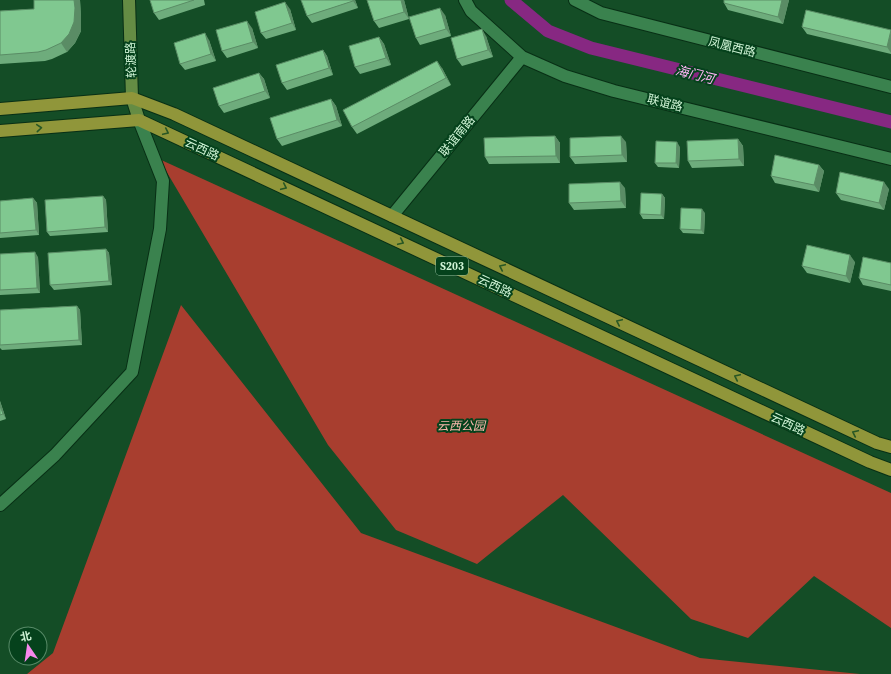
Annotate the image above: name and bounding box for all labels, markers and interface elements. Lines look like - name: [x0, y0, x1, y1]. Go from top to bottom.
- street label: 凤凰西路: [707, 33, 757, 61]
- street label: 轮渡路: [122, 42, 140, 78]
- water label: 海门河: [674, 62, 719, 88]
- street label: 联谊路: [646, 91, 684, 115]
- street label: 联谊南路: [436, 112, 478, 160]
- one-way arrow: [36, 123, 42, 132]
- one-way arrow: [161, 127, 169, 135]
- street label: 云西路: [182, 134, 222, 164]
- one-way arrow: [279, 182, 287, 190]
- one-way arrow: [397, 237, 405, 245]
- road number: S203: [436, 257, 468, 275]
- one-way arrow: [498, 264, 506, 272]
- street label: 云西路: [475, 271, 515, 301]
- one-way arrow: [616, 319, 624, 327]
- one-way arrow: [734, 374, 741, 382]
- street label: 云西路: [768, 409, 808, 439]
- park label: 云西公园: [437, 418, 487, 434]
- one-way arrow: [851, 430, 859, 438]
- north arrow: [8, 626, 48, 666]
- text: 北: [19, 628, 33, 645]

